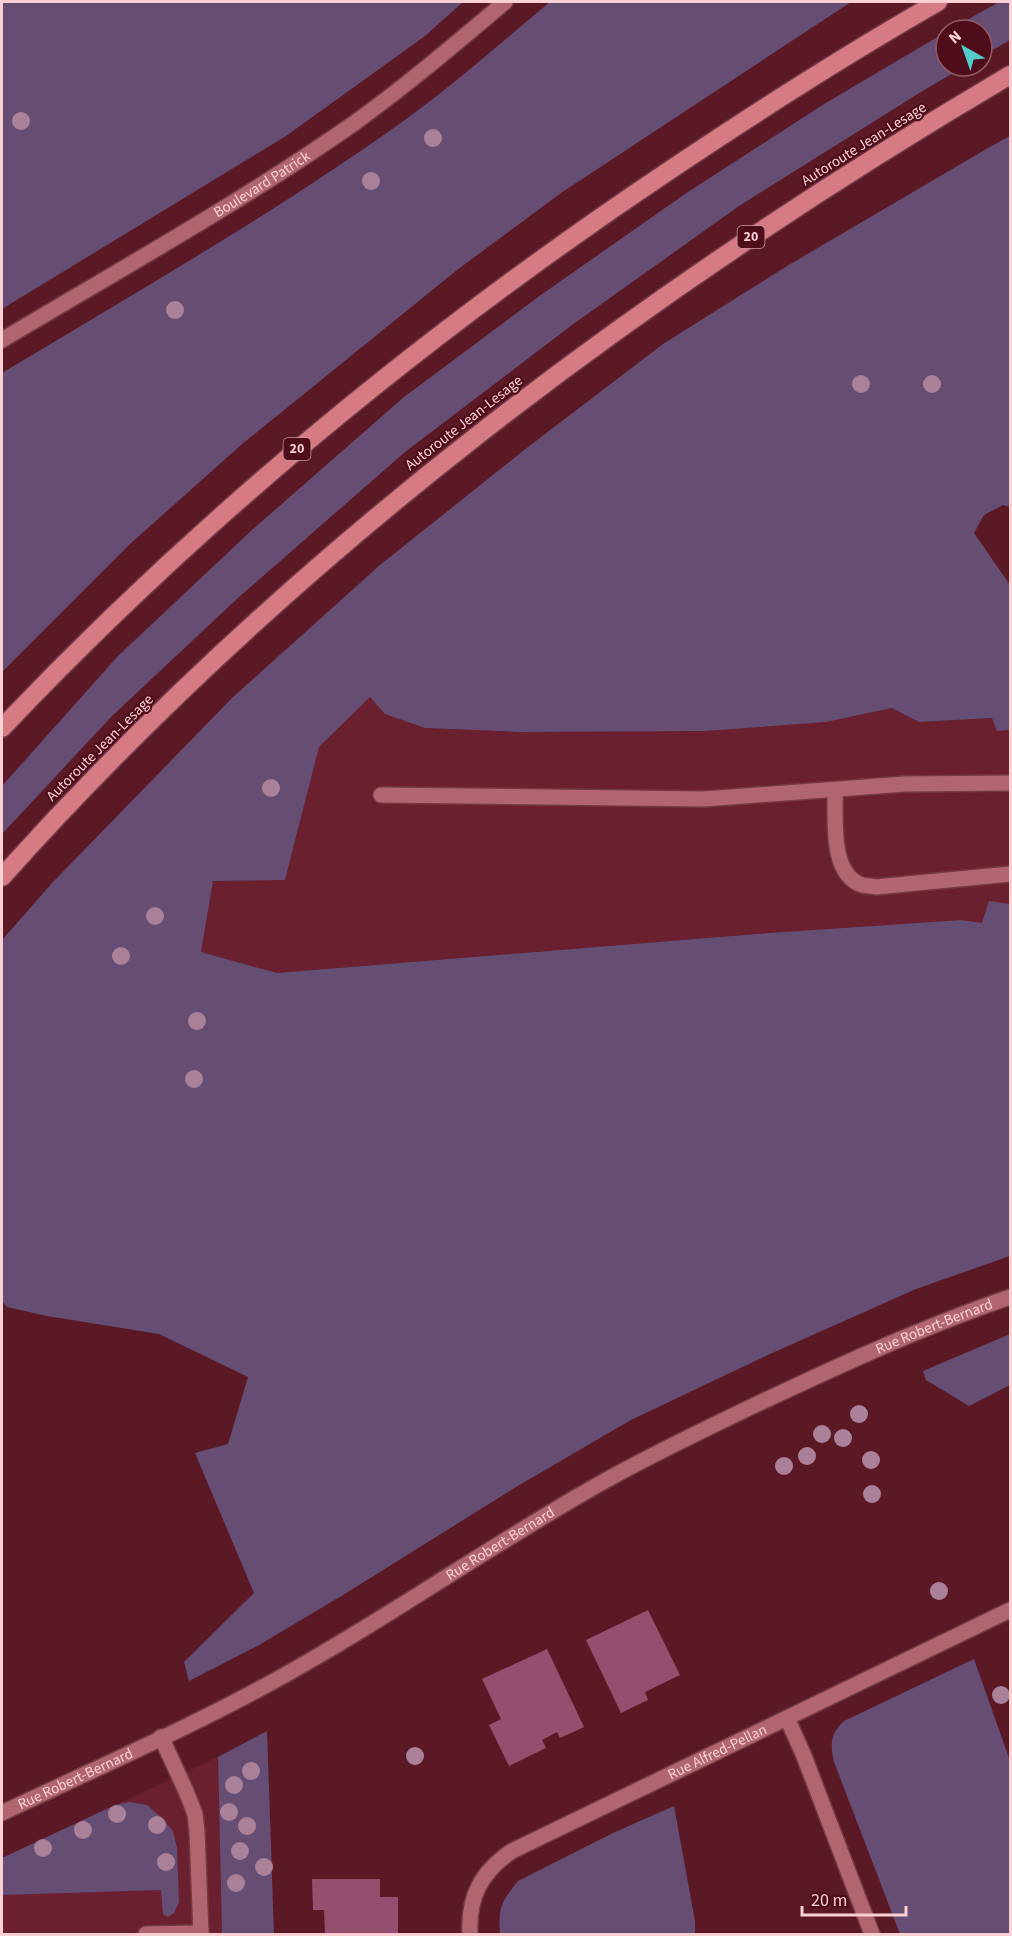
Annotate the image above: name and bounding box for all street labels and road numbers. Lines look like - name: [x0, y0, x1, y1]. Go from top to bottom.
- street label: Autoroute Jean-Lesage: [797, 97, 931, 191]
- street label: Boulevard Patrick: [209, 145, 315, 223]
- road number: 20: [738, 226, 764, 248]
- street label: Autoroute Jean-Lesage: [401, 370, 527, 476]
- road number: 20: [284, 438, 310, 460]
- street label: Autoroute Jean-Lesage: [42, 690, 158, 806]
- street label: Rue Robert-Bernard: [872, 1293, 996, 1359]
- street label: Rue Robert-Bernard: [442, 1502, 559, 1585]
- street label: Rue Alfred-Pellan: [664, 1719, 770, 1785]
- street label: Rue Robert-Bernard: [14, 1743, 136, 1815]

